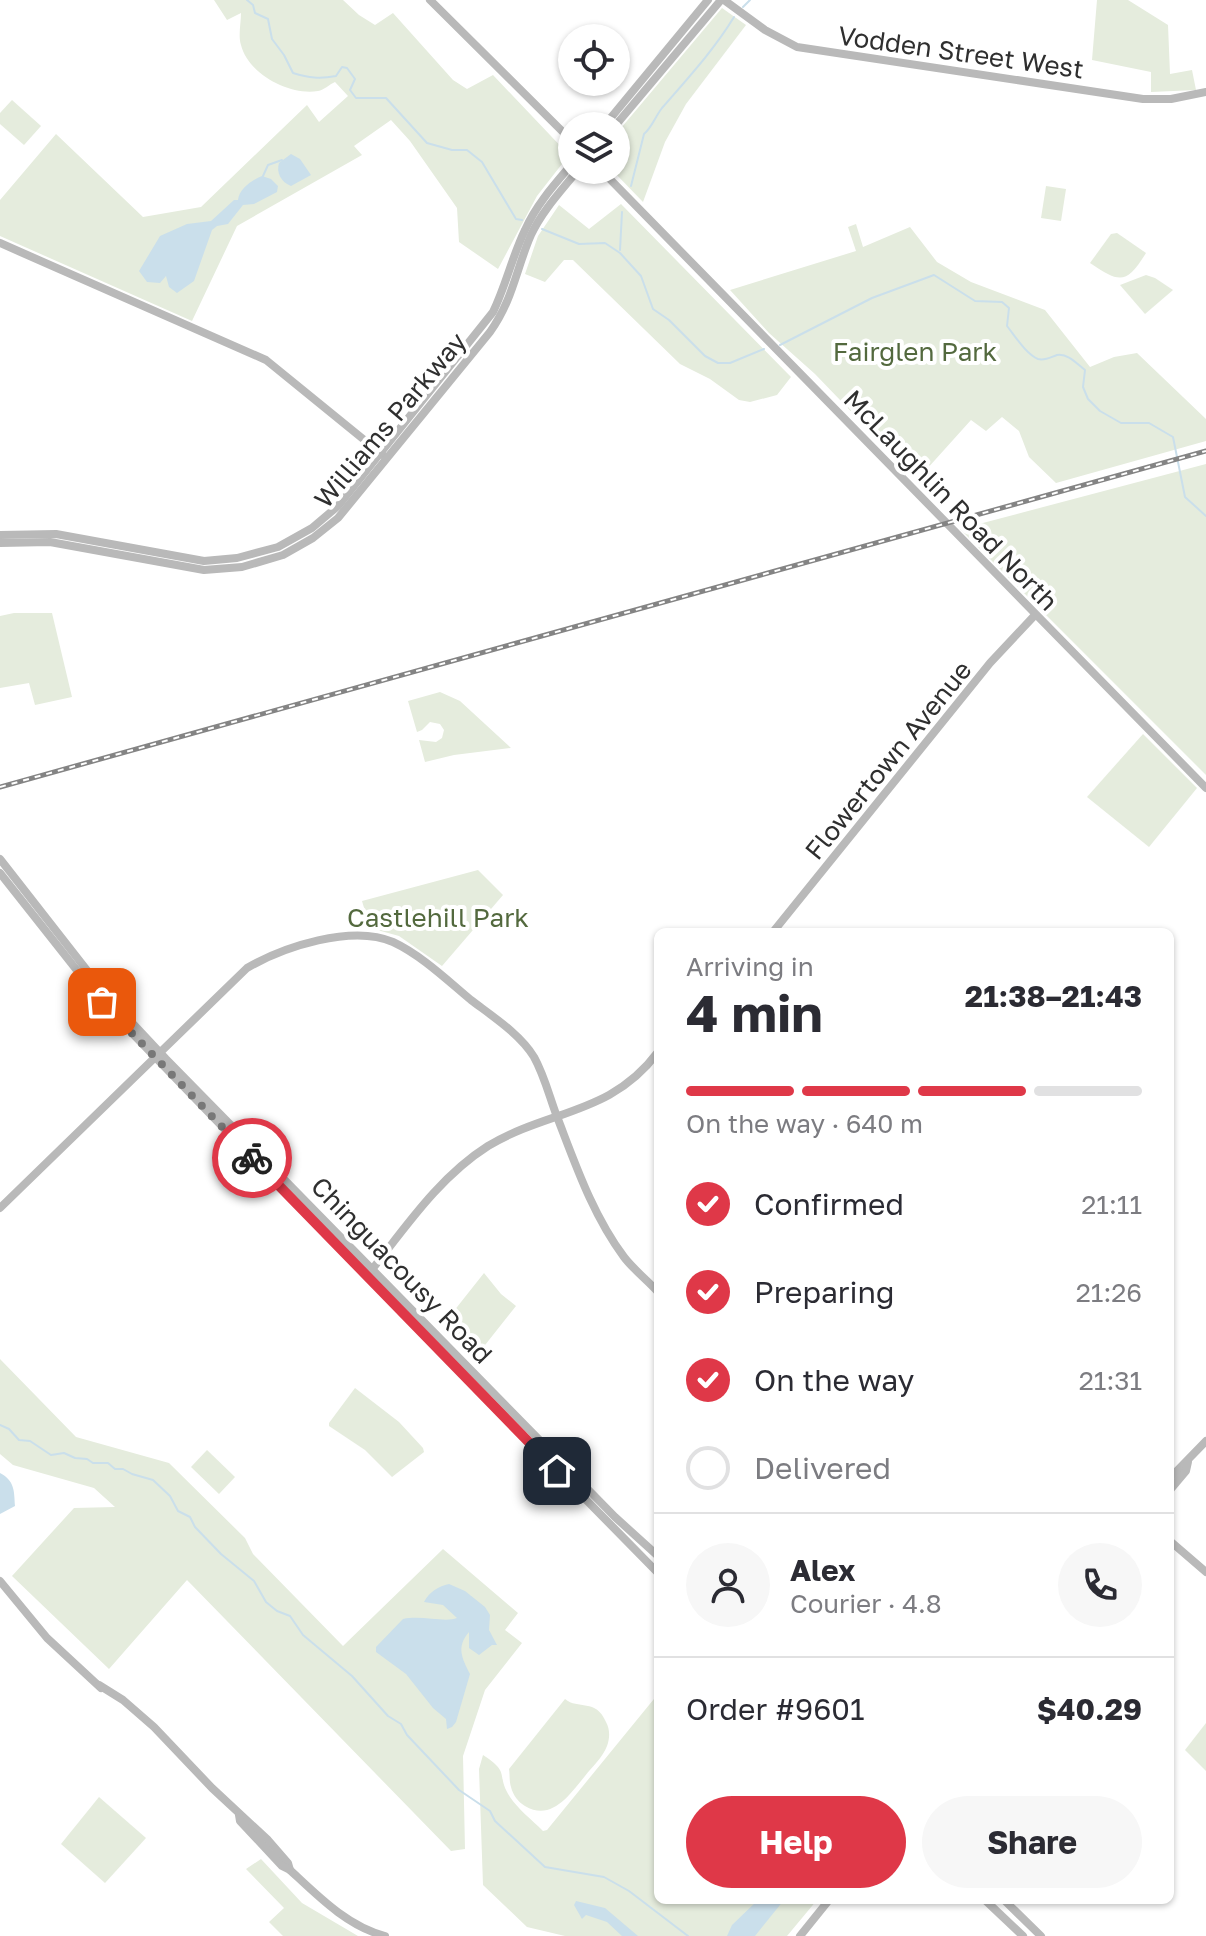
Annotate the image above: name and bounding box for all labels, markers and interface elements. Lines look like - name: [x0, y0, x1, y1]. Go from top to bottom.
- street label: Vodden Street West: [836, 19, 1086, 85]
- map controls: [558, 24, 630, 184]
- button: locate: [558, 24, 630, 96]
- button: layers: [558, 112, 630, 184]
- street label: Williams Parkway: [308, 326, 473, 514]
- park label: Fairglen Park: [833, 336, 998, 367]
- street label: McLaughlin Road North: [838, 383, 1064, 617]
- street label: Flowertown Avenue: [798, 654, 978, 866]
- park label: Castlehill Park: [347, 902, 529, 933]
- text: Arriving in: [686, 951, 814, 982]
- pin: [68, 968, 136, 1036]
- text: 21:38–21:43: [965, 978, 1142, 1014]
- icon: bag: [80, 980, 124, 1024]
- text: 4 min: [686, 981, 823, 1043]
- text: On the way · 640 m: [686, 1108, 923, 1139]
- courier: [212, 1118, 292, 1198]
- icon: bike: [230, 1136, 274, 1180]
- street label: Chinguacousy Road: [305, 1170, 499, 1370]
- icon: check: [686, 1182, 730, 1226]
- text: Confirmed: [754, 1186, 904, 1222]
- text: 21:11: [1081, 1189, 1142, 1220]
- icon: check: [686, 1270, 730, 1314]
- text: Preparing: [754, 1274, 895, 1310]
- text: 21:26: [1076, 1277, 1142, 1308]
- icon: check: [686, 1358, 730, 1402]
- text: On the way: [754, 1362, 914, 1398]
- text: 21:31: [1079, 1365, 1142, 1396]
- pin: [523, 1437, 591, 1505]
- icon: home: [535, 1449, 579, 1493]
- text: Delivered: [754, 1450, 891, 1486]
- button: person: [686, 1543, 770, 1627]
- button: phone: [1058, 1543, 1142, 1627]
- text: Alex: [790, 1552, 855, 1588]
- text: Courier · 4.8: [790, 1588, 942, 1619]
- text: Order #9601: [686, 1691, 865, 1727]
- text: $40.29: [1037, 1691, 1142, 1727]
- button: Help: [686, 1796, 906, 1888]
- button: Share: [922, 1796, 1142, 1888]

